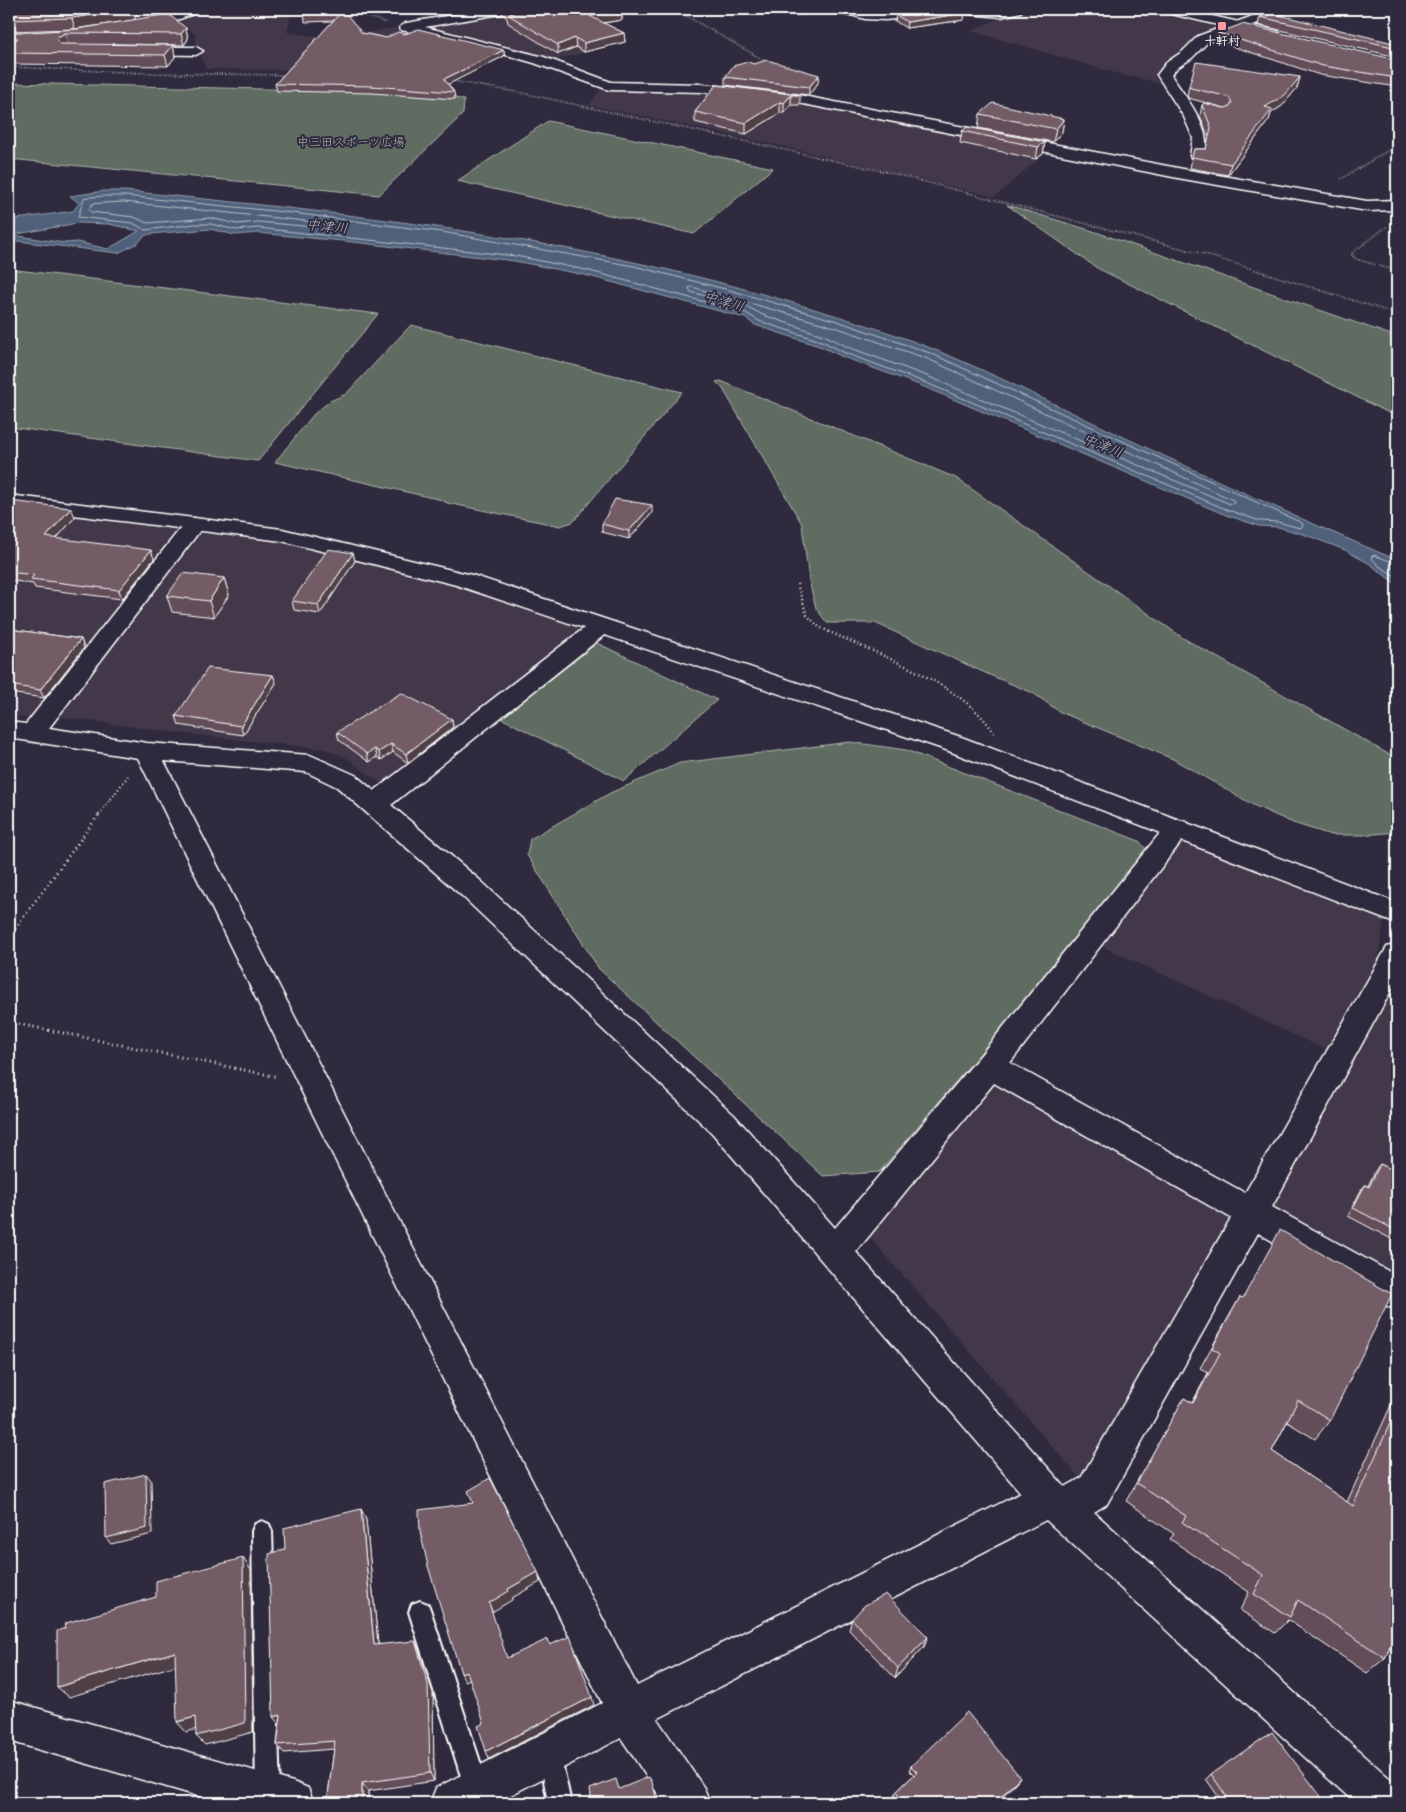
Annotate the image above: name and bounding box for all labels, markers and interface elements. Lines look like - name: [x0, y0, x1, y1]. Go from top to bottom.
- marker: 十軒村: [1216, 20, 1228, 32]
- place label: 十軒村: [1204, 34, 1240, 49]
- park label: 中三田スポーツ広場: [297, 135, 405, 150]
- water label: 中津川: [305, 216, 349, 237]
- water label: 中津川: [701, 288, 746, 315]
- water label: 中津川: [1080, 430, 1125, 461]

